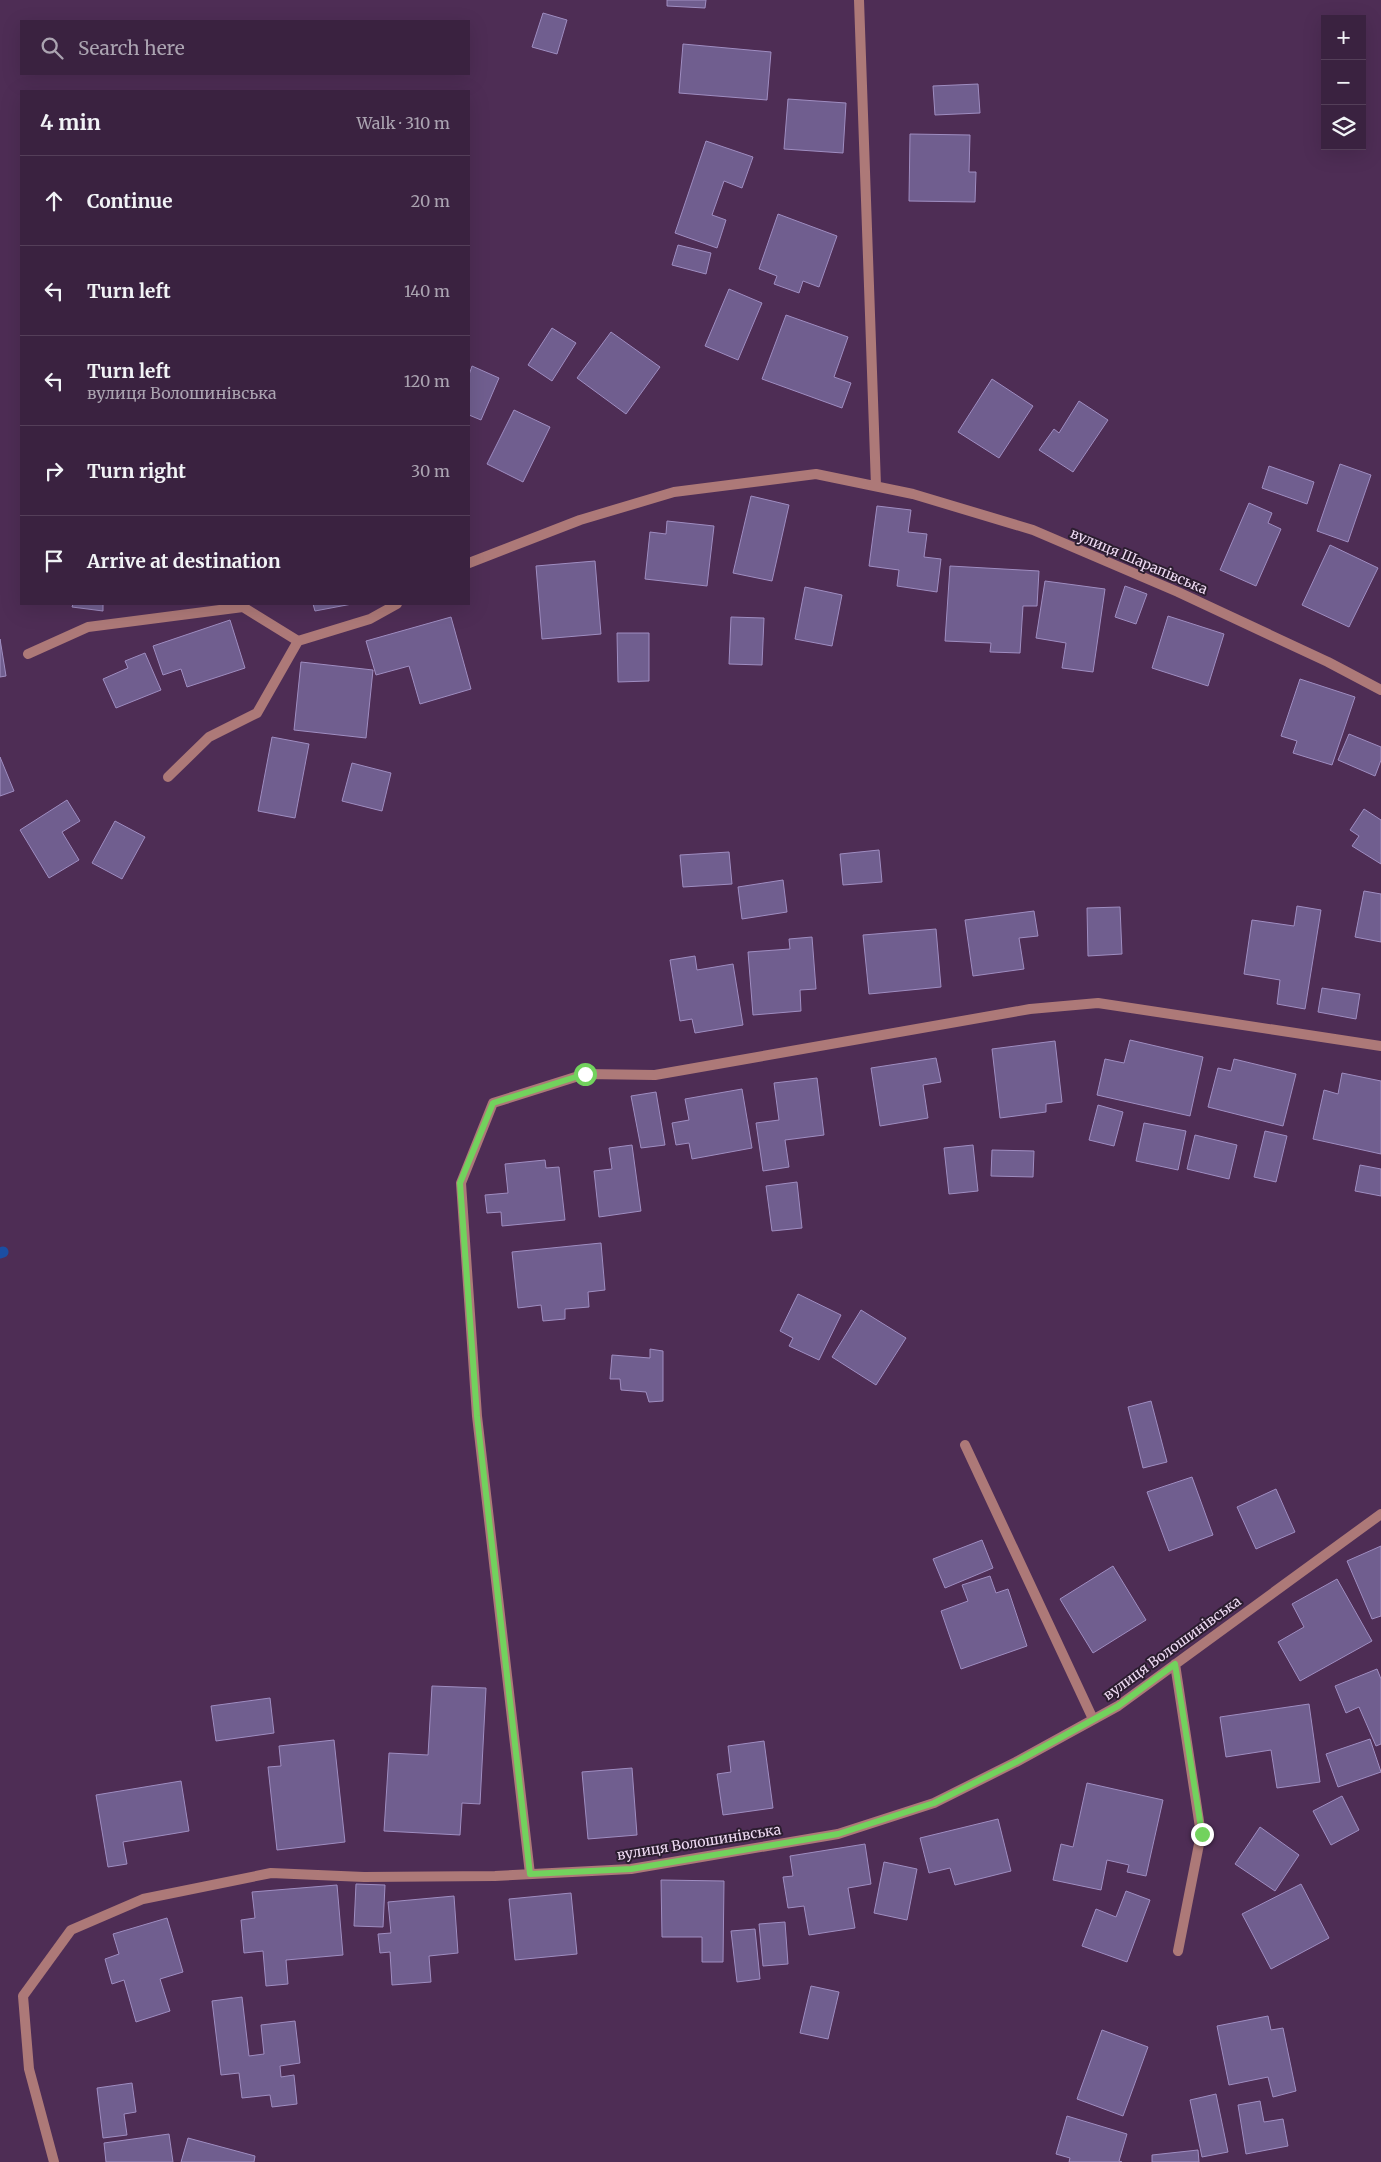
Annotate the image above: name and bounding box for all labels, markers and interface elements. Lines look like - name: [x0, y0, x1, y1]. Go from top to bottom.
- map controls: [1321, 15, 1366, 150]
- button: +: [1321, 15, 1366, 60]
- search box: [20, 20, 470, 75]
- icon: search: [38, 34, 66, 62]
- text: Search here: [78, 36, 185, 60]
- button: −: [1321, 60, 1366, 105]
- button: layers: [1321, 105, 1366, 150]
- text: 4 min: [40, 109, 101, 136]
- text: Walk · 310 m: [357, 113, 450, 133]
- icon: ahead: [40, 187, 68, 215]
- text: Continue: [87, 189, 173, 213]
- text: 20 m: [411, 191, 450, 211]
- icon: left: [40, 277, 68, 305]
- text: Turn left: [87, 279, 171, 303]
- text: 140 m: [404, 281, 450, 301]
- text: Turn left: [87, 359, 171, 383]
- icon: left: [40, 367, 68, 395]
- text: 120 m: [404, 371, 450, 391]
- text: вулиця Волошинівська: [87, 383, 277, 403]
- icon: right: [40, 457, 68, 485]
- text: Turn right: [87, 459, 186, 483]
- text: 30 m: [411, 461, 450, 481]
- street label: вулиця Шарапівська: [1068, 524, 1211, 598]
- icon: arrive: [40, 547, 68, 575]
- text: Arrive at destination: [87, 549, 281, 573]
- route start: [574, 1063, 597, 1086]
- street label: вулиця Волошинівська: [1100, 1592, 1245, 1704]
- street label: вулиця Волошинівська: [616, 1820, 783, 1864]
- route end: [1191, 1823, 1214, 1846]

